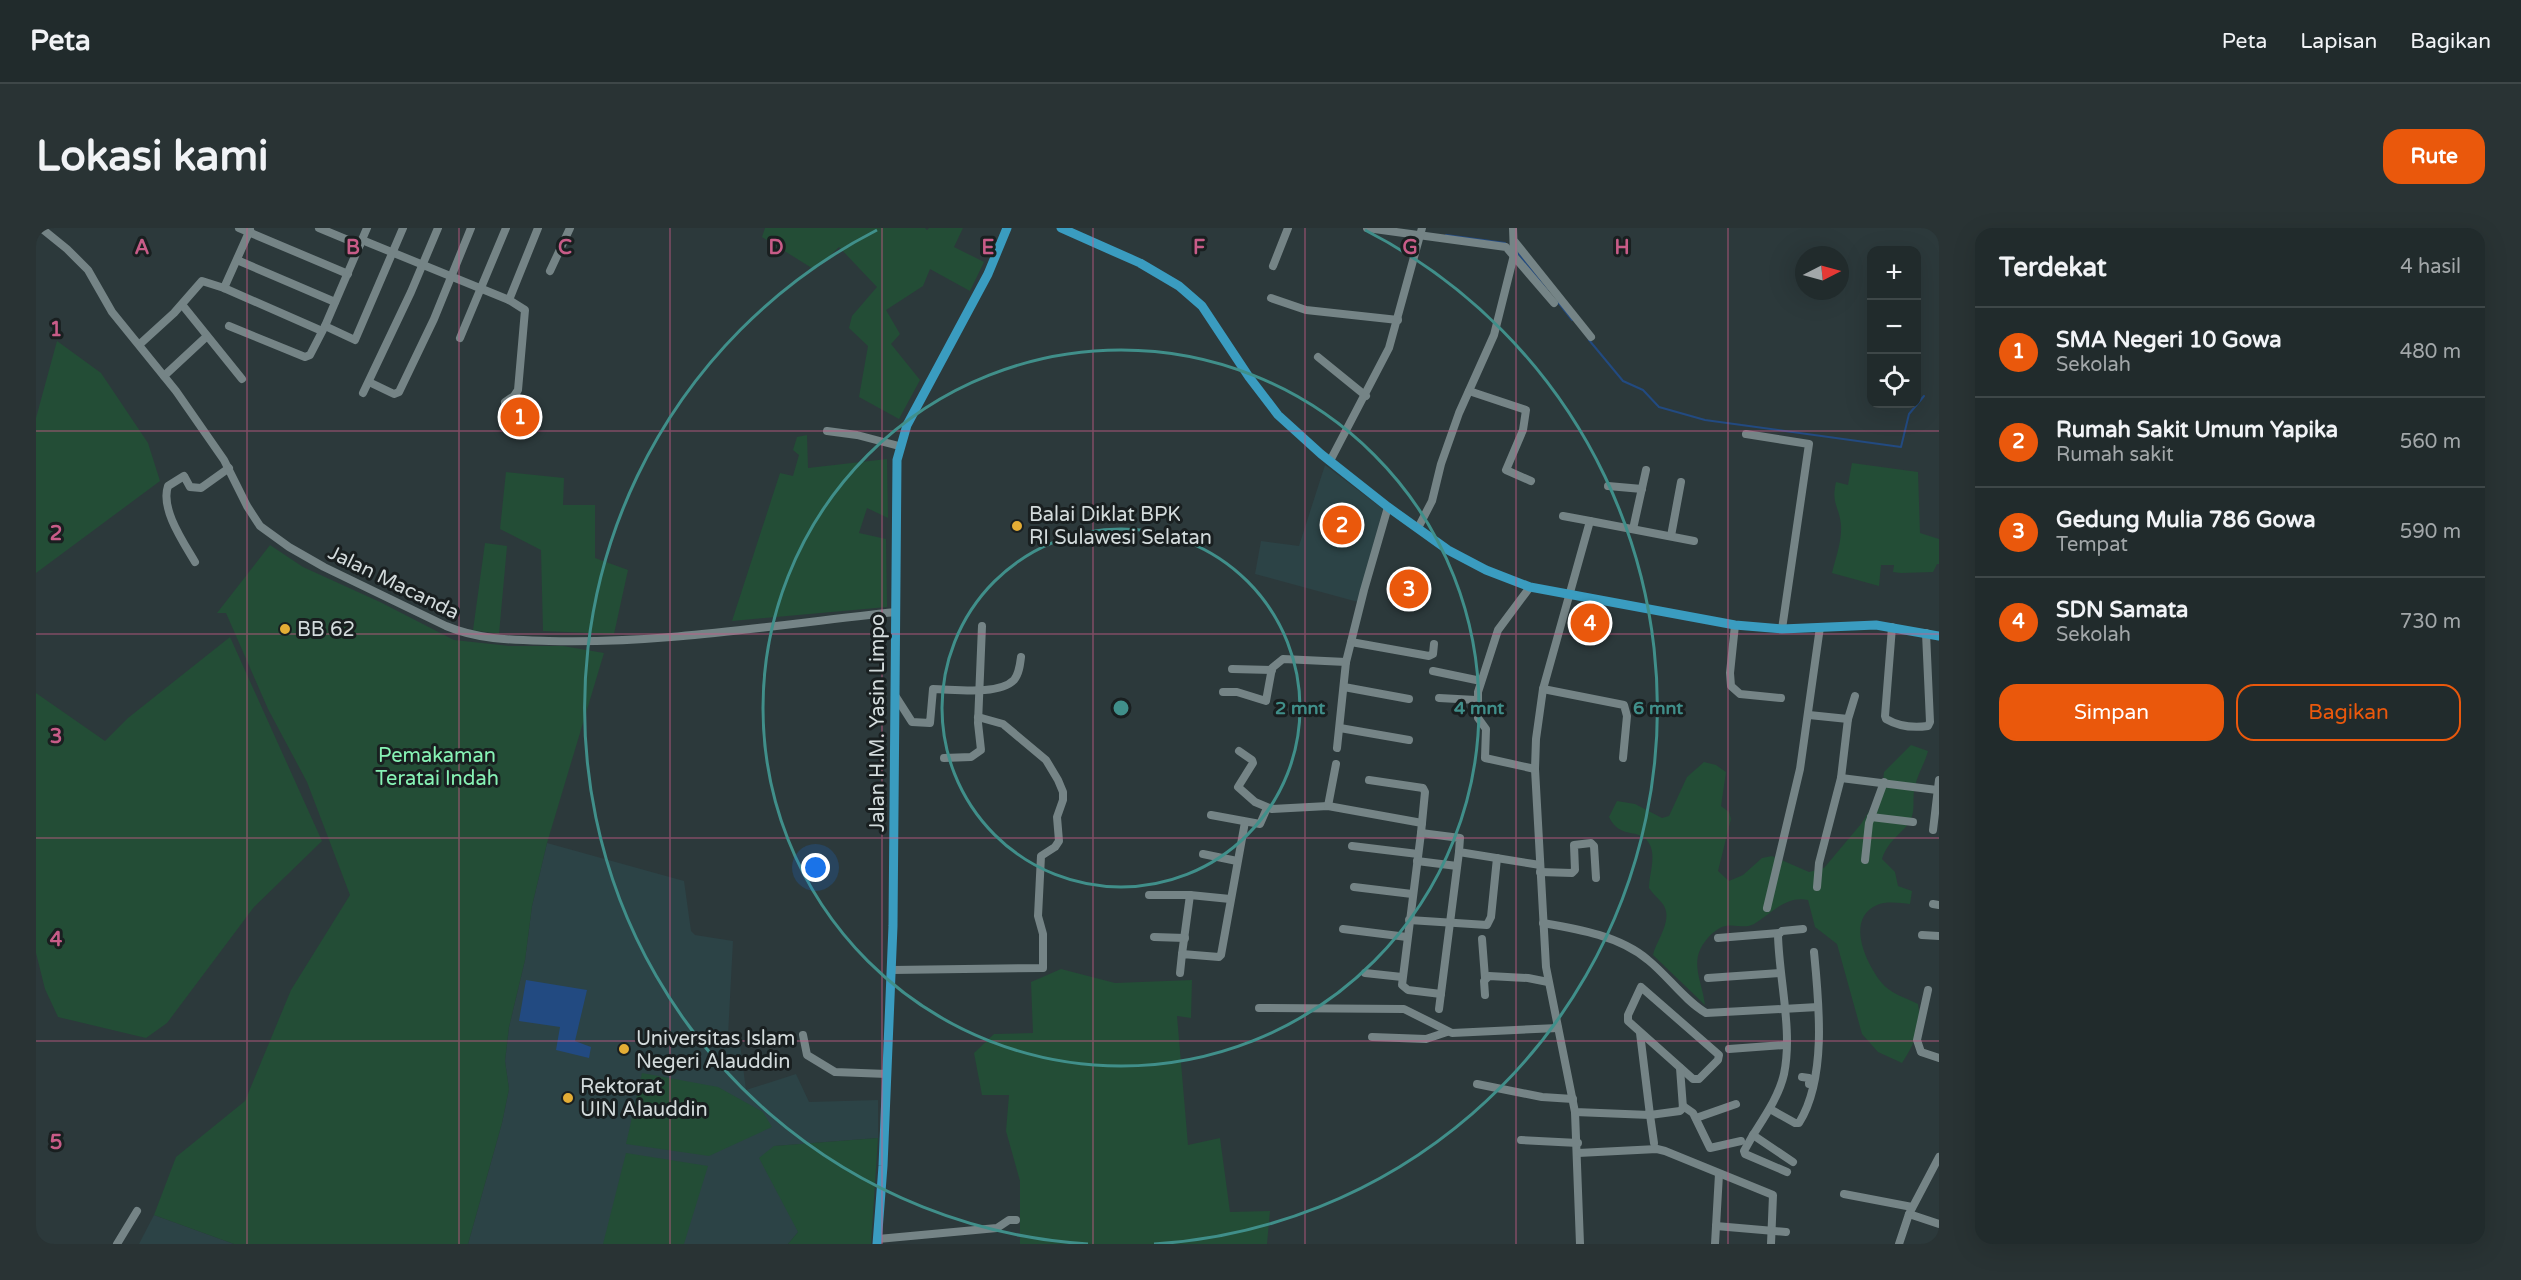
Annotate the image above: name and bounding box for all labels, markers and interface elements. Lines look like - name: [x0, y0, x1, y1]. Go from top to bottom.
- text: Peta: [30, 24, 91, 58]
- text: Peta: [2222, 29, 2267, 54]
- text: Lapisan: [2300, 29, 2377, 54]
- text: Bagikan: [2410, 29, 2491, 54]
- button: Rute: [2383, 129, 2485, 184]
- text: Lokasi kami: [36, 131, 268, 182]
- text: A: [135, 236, 150, 260]
- text: B: [346, 236, 360, 260]
- text: C: [558, 236, 572, 260]
- text: D: [768, 236, 784, 260]
- text: E: [982, 236, 995, 260]
- text: F: [1193, 236, 1205, 260]
- text: G: [1402, 236, 1418, 260]
- text: H: [1614, 236, 1630, 260]
- north arrow: [1795, 246, 1849, 300]
- map controls: [1867, 246, 1921, 408]
- button: +: [1867, 246, 1921, 300]
- text: Terdekat: [1999, 252, 2107, 283]
- text: 4 hasil: [2400, 255, 2461, 279]
- button: −: [1867, 300, 1921, 354]
- text: 1: [50, 318, 62, 342]
- text: SMA Negeri 10 Gowa: [2056, 327, 2282, 353]
- text: 1: [2012, 340, 2025, 364]
- text: 480 m: [2400, 340, 2461, 364]
- text: Sekolah: [2056, 353, 2131, 377]
- button: locate: [1867, 354, 1921, 408]
- pin: 1: [500, 394, 540, 440]
- text: Rumah Sakit Umum Yapika: [2056, 417, 2338, 443]
- text: 2: [2012, 430, 2025, 454]
- text: 560 m: [2400, 430, 2461, 454]
- text: Rumah sakit: [2056, 443, 2174, 467]
- pin: 2: [1322, 502, 1362, 548]
- place label: Balai Diklat BPK RI Sulawesi Selatan: [1029, 503, 1212, 550]
- text: Gedung Mulia 786 Gowa: [2056, 507, 2316, 533]
- marker: Balai Diklat BPK RI Sulawesi Selatan: [1010, 519, 1024, 533]
- text: 3: [2012, 520, 2025, 544]
- text: 590 m: [2400, 520, 2461, 544]
- text: 2: [50, 522, 62, 546]
- text: Tempat: [2056, 533, 2128, 557]
- street label: Jalan Macanda: [324, 541, 463, 625]
- pin: 3: [1390, 566, 1428, 612]
- text: SDN Samata: [2056, 597, 2188, 623]
- pin: 4: [1570, 600, 1610, 646]
- text: 4: [2012, 610, 2025, 634]
- text: 730 m: [2400, 610, 2461, 634]
- street label: Jalan H.M. Yasin Limpo: [866, 614, 890, 832]
- place label: BB 62: [297, 618, 355, 642]
- marker: BB 62: [278, 622, 292, 636]
- text: Sekolah: [2056, 623, 2131, 647]
- button: Simpan: [1999, 684, 2224, 741]
- button: Bagikan: [2236, 684, 2461, 741]
- text: 2 mnt: [1275, 697, 1325, 719]
- text: 4 mnt: [1454, 697, 1504, 719]
- text: 6 mnt: [1633, 697, 1683, 719]
- centre of rings: [1111, 698, 1131, 718]
- text: 3: [50, 725, 62, 749]
- park label: Pemakaman Teratai Indah: [375, 744, 499, 791]
- your location: [801, 853, 830, 882]
- text: 4: [50, 928, 63, 952]
- place label: Universitas Islam Negeri Alauddin: [636, 1027, 795, 1074]
- marker: Universitas Islam Negeri Alauddin: [617, 1042, 631, 1056]
- place label: Rektorat UIN Alauddin: [580, 1075, 708, 1122]
- marker: Rektorat UIN Alauddin: [561, 1091, 575, 1105]
- text: 5: [50, 1131, 62, 1155]

